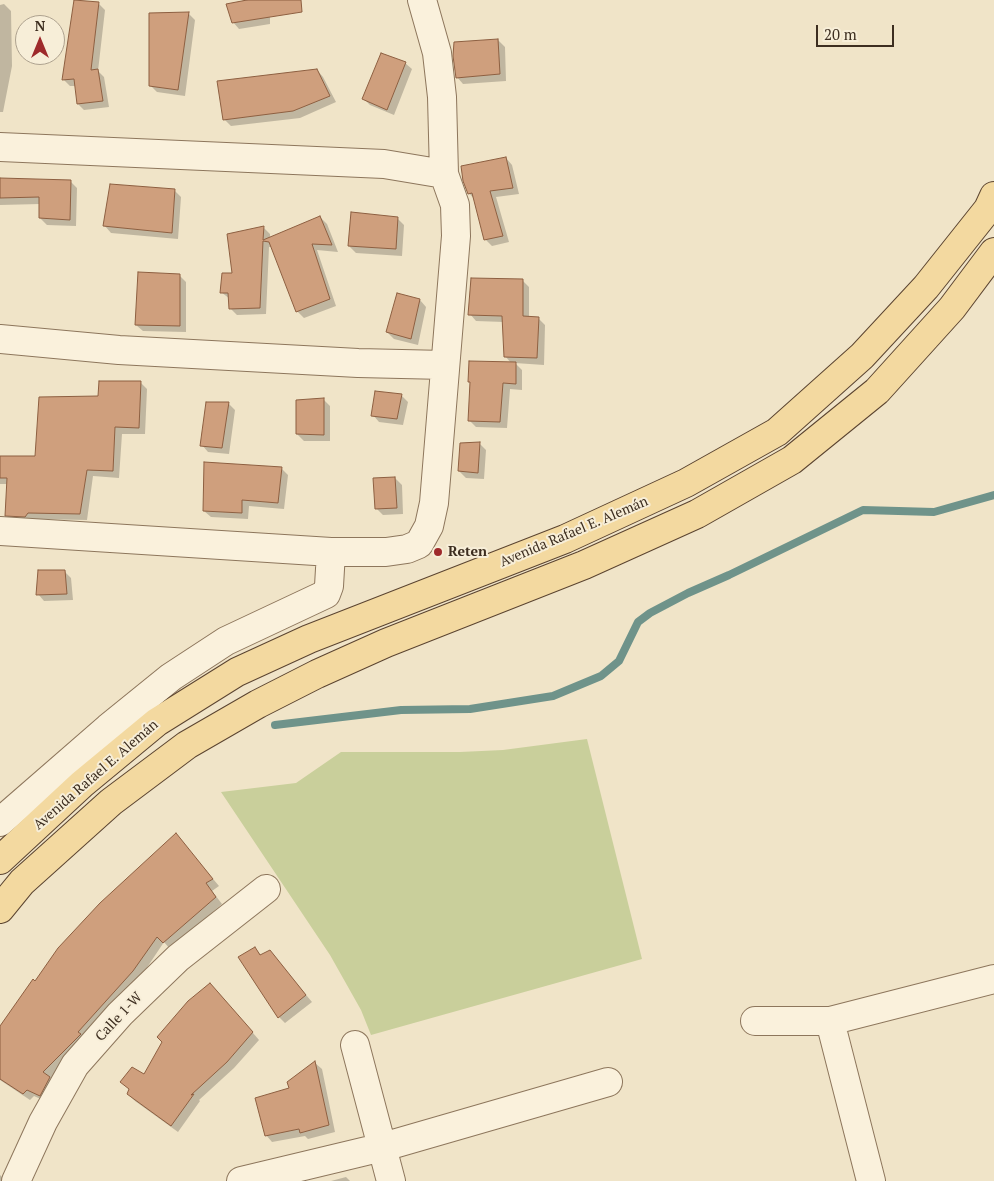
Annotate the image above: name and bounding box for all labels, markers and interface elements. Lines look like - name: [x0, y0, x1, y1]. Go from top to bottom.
- north arrow: [15, 15, 65, 65]
- scale bar: [819, 15, 896, 47]
- text: N: [35, 16, 45, 35]
- text: 20 m: [824, 24, 857, 44]
- street label: Avenida Rafael E. Alemán: [497, 493, 651, 571]
- place label: Reten: [448, 544, 487, 560]
- marker: Reten: [432, 546, 444, 558]
- street label: Avenida Rafael E. Alemán: [30, 716, 162, 834]
- street label: Calle 1-W: [92, 989, 146, 1045]

